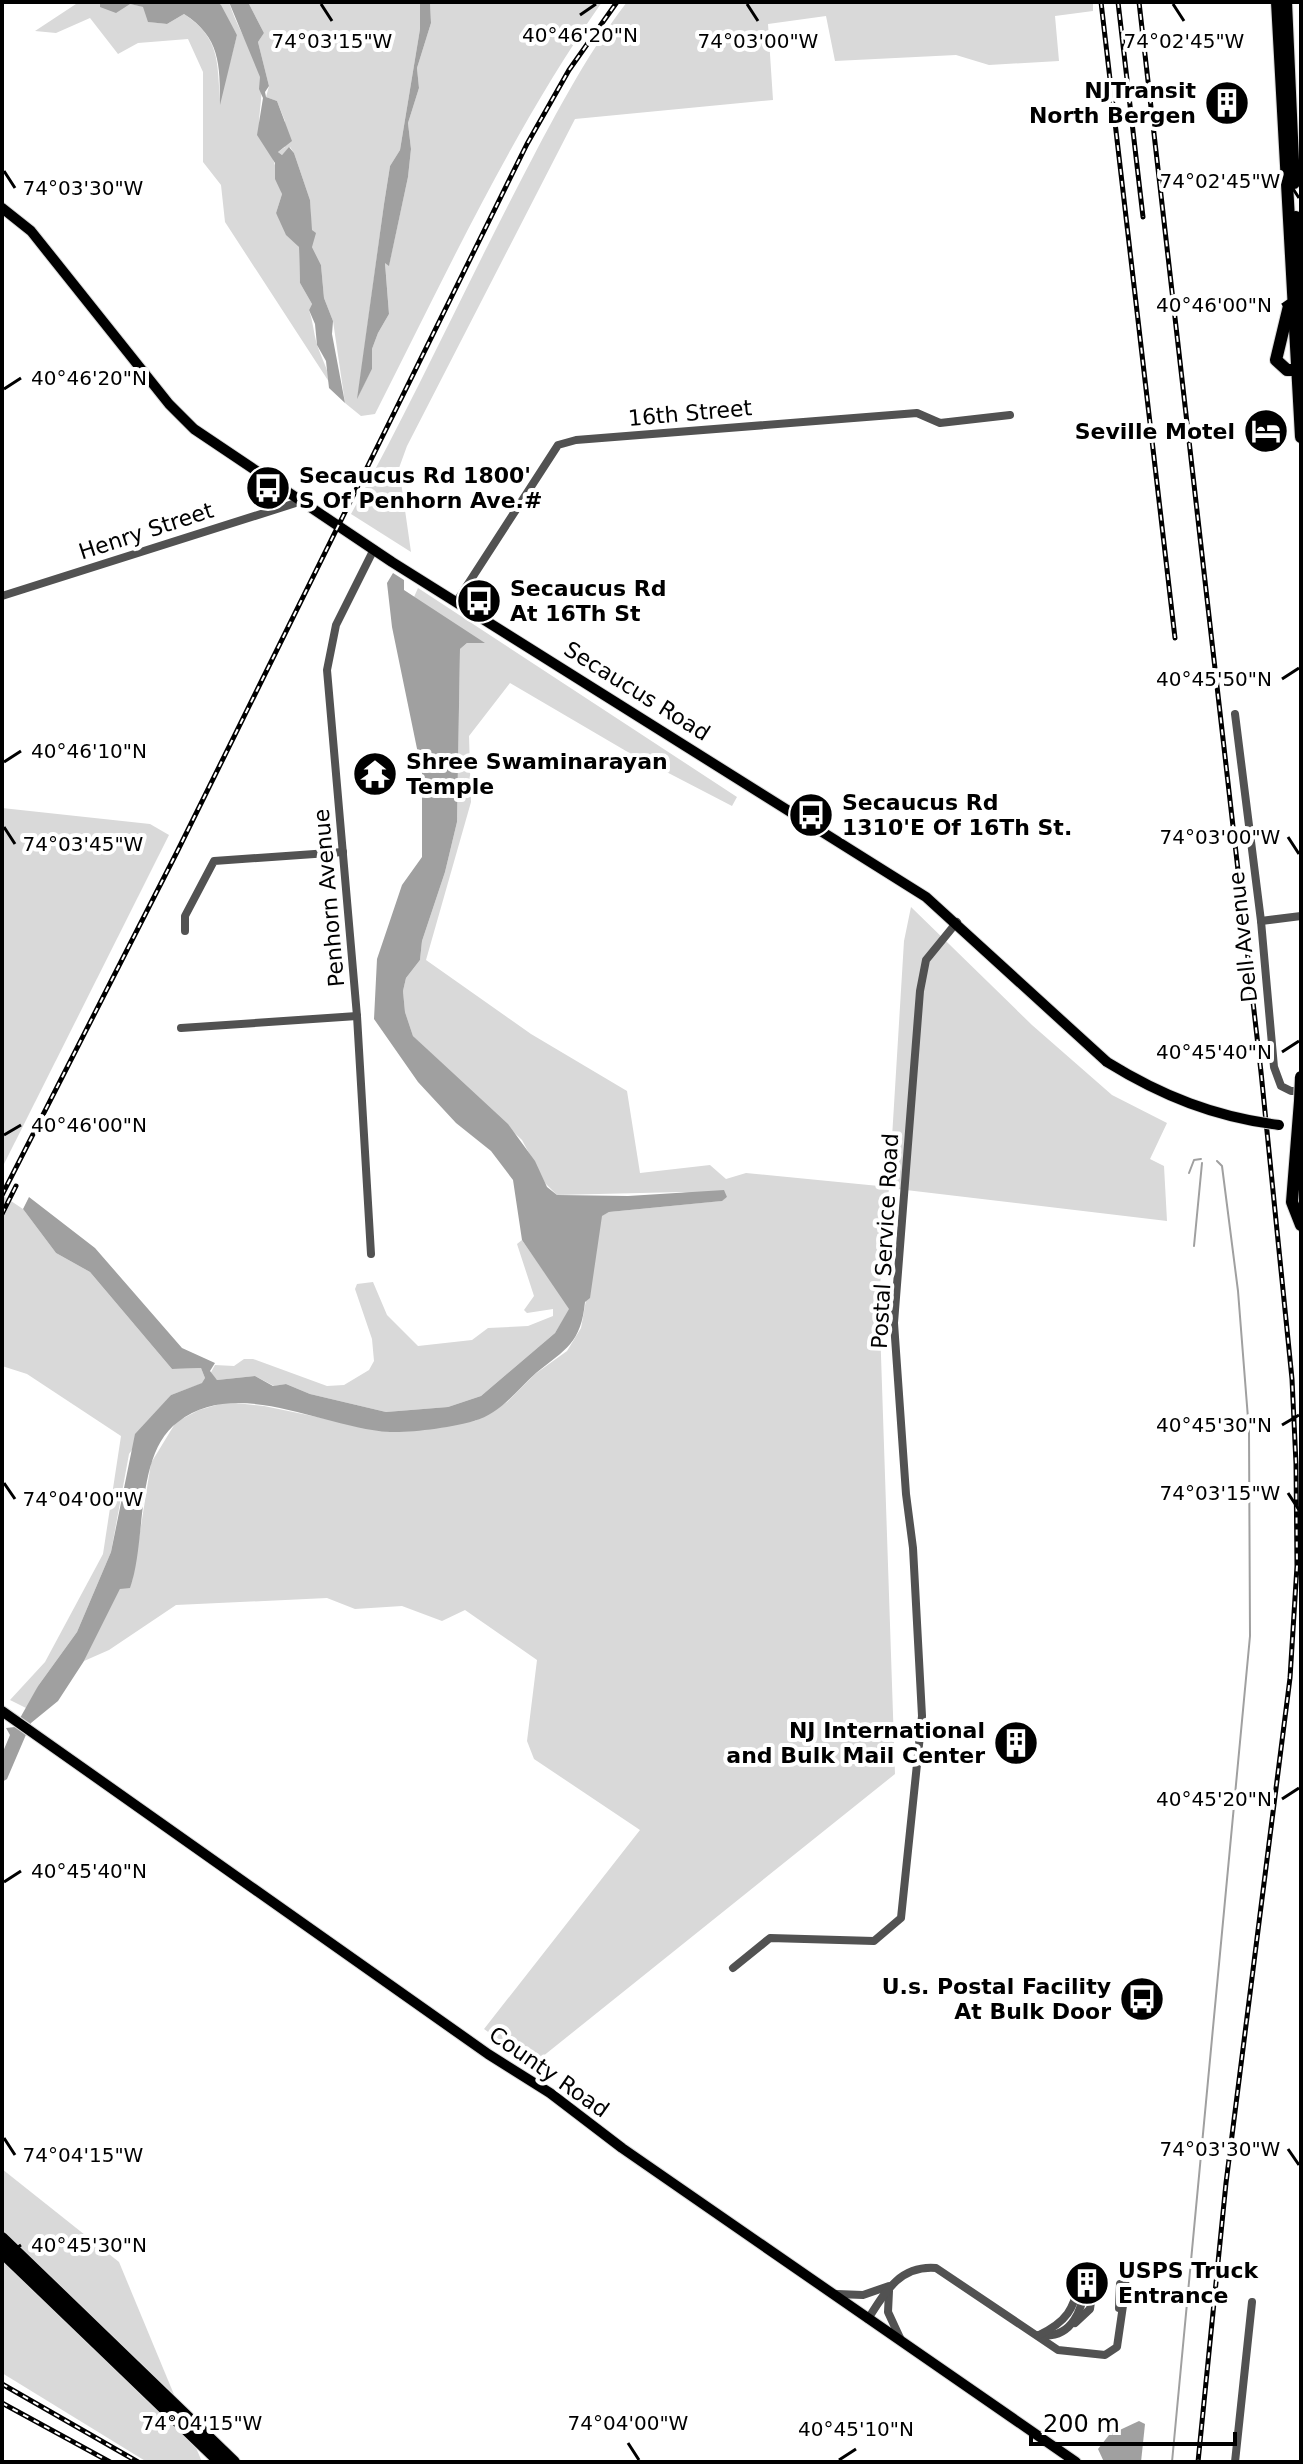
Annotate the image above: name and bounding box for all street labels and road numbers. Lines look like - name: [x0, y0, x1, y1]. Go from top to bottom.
- street label: 16th Street: [627, 395, 753, 431]
- street label: Henry Street: [76, 497, 217, 565]
- street label: Secaucus Road: [560, 636, 714, 746]
- street label: Penhorn Avenue: [309, 808, 349, 988]
- street label: Dell Avenue: [1224, 870, 1262, 1004]
- street label: Postal Service Road: [867, 1132, 903, 1350]
- street label: County Road: [484, 2021, 614, 2123]

